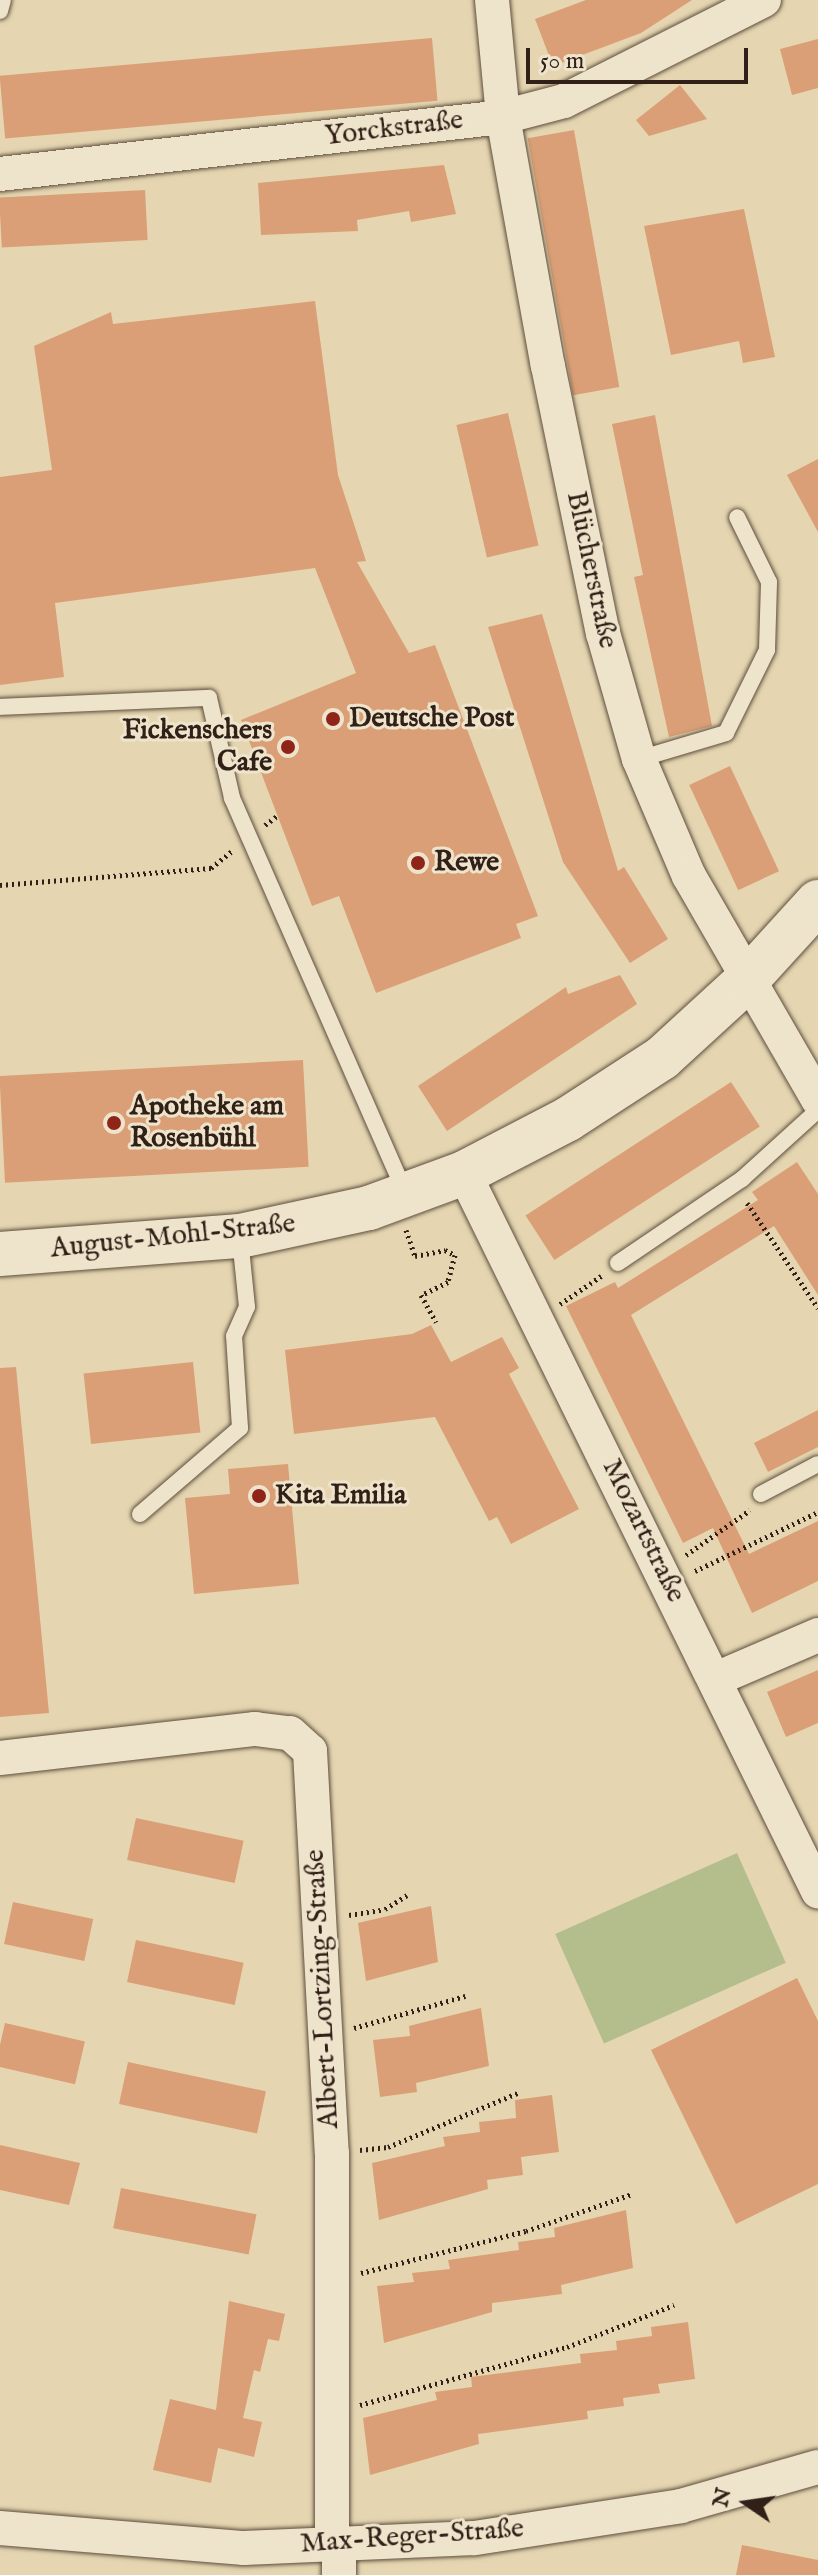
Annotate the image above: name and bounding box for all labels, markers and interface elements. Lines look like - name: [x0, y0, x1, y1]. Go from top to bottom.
- scale bar: [530, 32, 752, 82]
- text: 50 m: [540, 46, 584, 77]
- street label: Yorckstraße: [323, 104, 465, 154]
- street label: Blücherstraße: [558, 488, 624, 652]
- place label: Deutsche Post: [349, 702, 514, 736]
- marker: Deutsche Post: [324, 710, 342, 728]
- place label: Fickenschers Cafe: [123, 714, 272, 780]
- marker: Fickenschers Cafe: [279, 738, 297, 756]
- place label: Rewe: [434, 846, 499, 880]
- marker: Rewe: [409, 854, 427, 872]
- place label: Apotheke am Rosenbühl: [130, 1090, 284, 1156]
- marker: Apotheke am Rosenbühl: [105, 1114, 123, 1132]
- street label: August-Mohl-Straße: [49, 1207, 297, 1267]
- street label: Mozartstraße: [594, 1454, 692, 1608]
- place label: Kita Emilia: [275, 1479, 406, 1513]
- marker: Kita Emilia: [250, 1487, 268, 1505]
- street label: Albert-Lortzing-Straße: [299, 1849, 347, 2129]
- north arrow: [706, 2463, 786, 2543]
- text: N: [707, 2485, 738, 2510]
- street label: Max-Reger-Straße: [299, 2512, 525, 2562]

